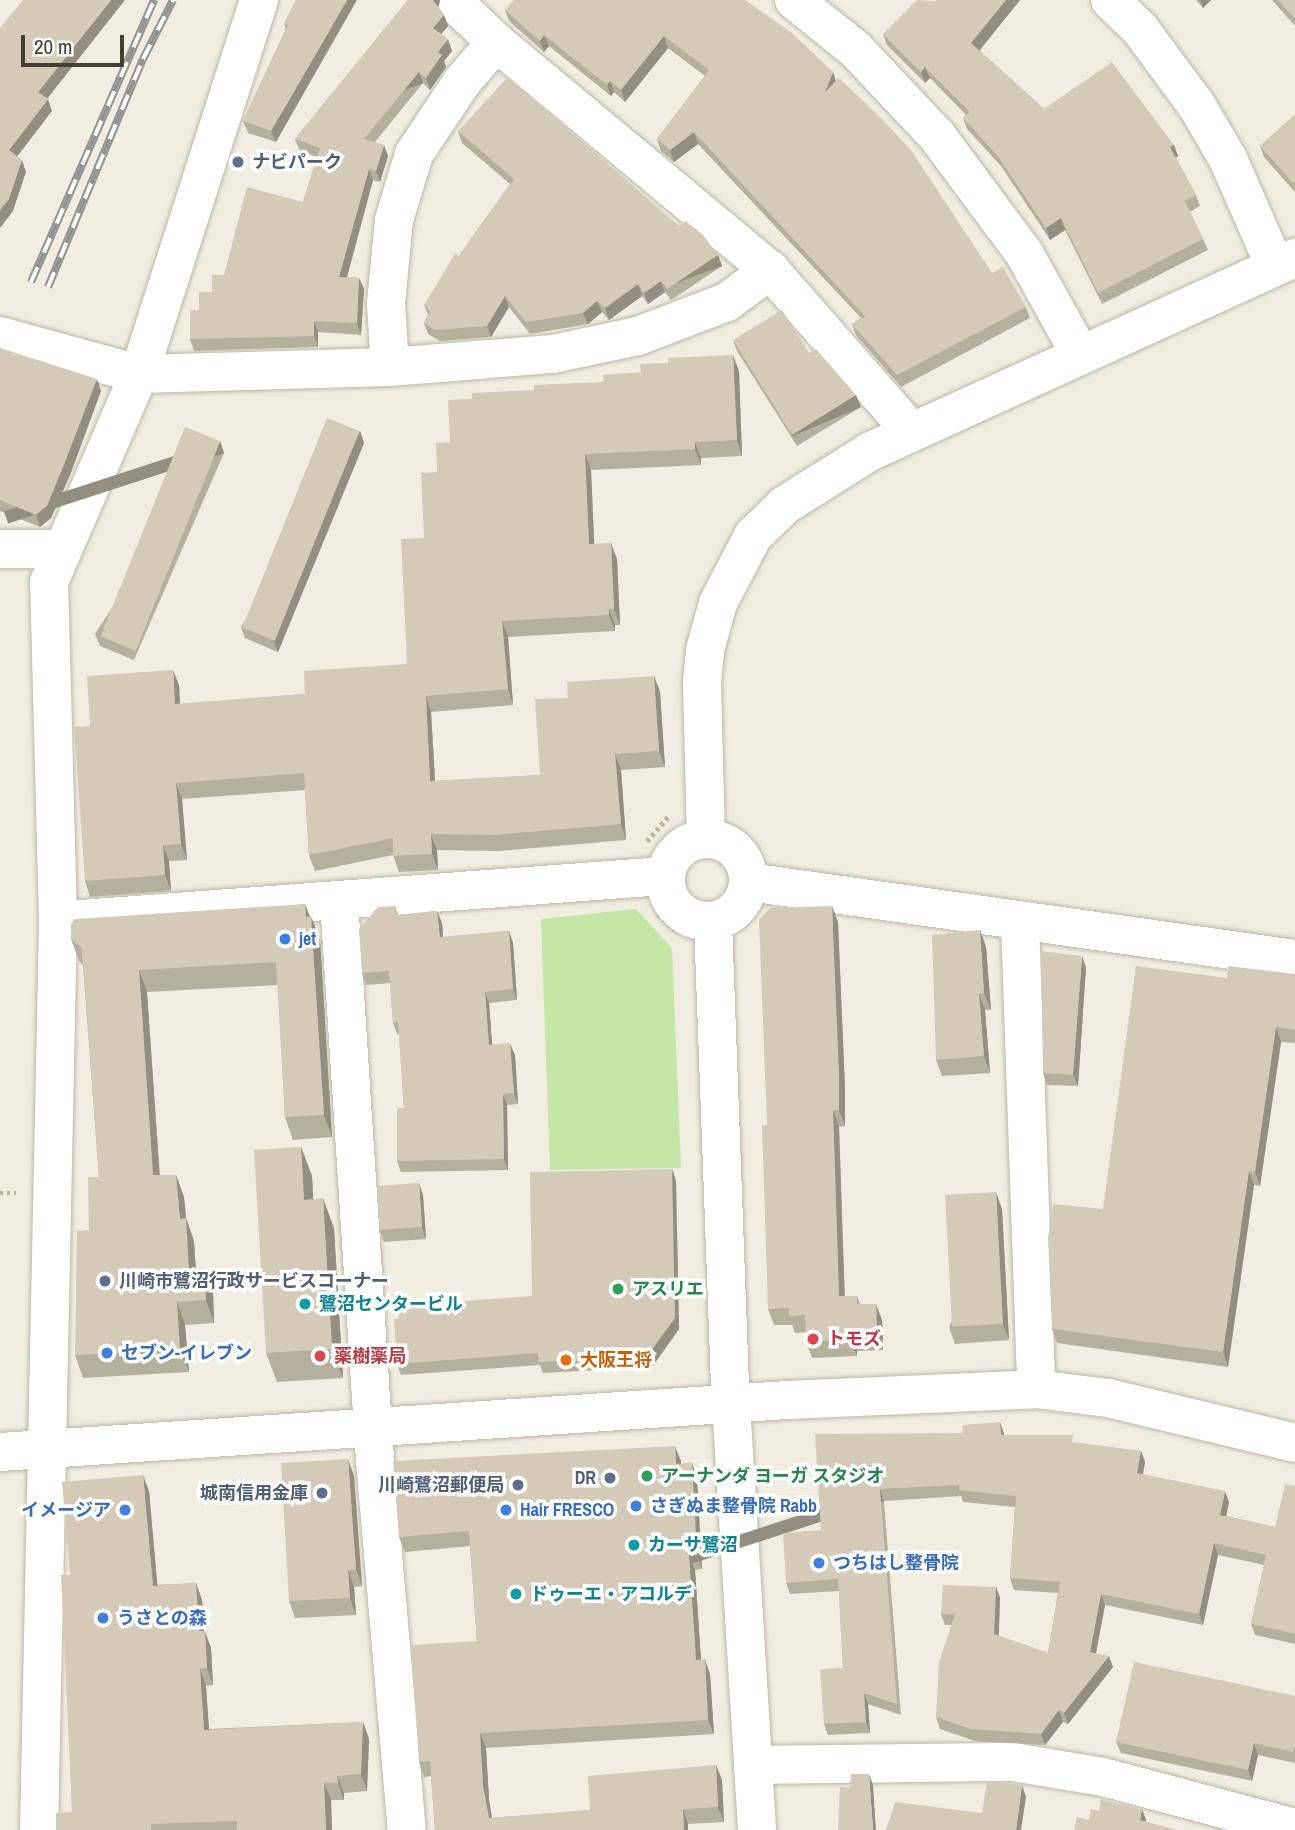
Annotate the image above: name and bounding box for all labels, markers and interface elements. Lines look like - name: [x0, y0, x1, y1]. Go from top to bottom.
- scale bar: [24, 21, 128, 65]
- text: 20 m: [34, 32, 72, 61]
- place label: ナビパーク: [252, 151, 342, 173]
- marker: ナビパーク: [230, 154, 246, 170]
- place label: jet: [299, 928, 316, 950]
- marker: jet: [277, 931, 293, 947]
- place label: 川崎市鷺沼行政サービスコーナー: [119, 1270, 389, 1292]
- marker: 川崎市鷺沼行政サービスコーナー: [97, 1273, 113, 1289]
- place label: アスリエ: [632, 1278, 704, 1300]
- marker: アスリエ: [610, 1281, 626, 1297]
- place label: 鷺沼センタービル: [319, 1293, 463, 1315]
- marker: 鷺沼センタービル: [297, 1296, 313, 1312]
- place label: トモズ: [827, 1328, 881, 1350]
- marker: トモズ: [805, 1331, 821, 1347]
- place label: セブン-イレブン: [121, 1342, 252, 1364]
- marker: セブン-イレブン: [99, 1345, 115, 1361]
- place label: 薬樹薬局: [334, 1345, 406, 1367]
- marker: 薬樹薬局: [312, 1348, 328, 1364]
- place label: 大阪王将: [580, 1349, 652, 1371]
- marker: 大阪王将: [558, 1352, 574, 1368]
- place label: アーナンダ ヨーガ スタジオ: [661, 1465, 884, 1487]
- place label: DR: [575, 1467, 596, 1489]
- marker: アーナンダ ヨーガ スタジオ: [639, 1468, 655, 1484]
- marker: DR: [602, 1470, 618, 1486]
- place label: 川崎鷺沼郵便局: [378, 1474, 504, 1496]
- marker: 川崎鷺沼郵便局: [510, 1477, 526, 1493]
- place label: 城南信用金庫: [200, 1482, 308, 1504]
- marker: 城南信用金庫: [314, 1485, 330, 1501]
- place label: さぎぬま整骨院 Rabb: [650, 1495, 817, 1517]
- marker: さぎぬま整骨院 Rabb: [628, 1498, 644, 1514]
- place label: イメージア: [21, 1499, 111, 1521]
- place label: Hair FRESCO: [520, 1499, 614, 1521]
- marker: イメージア: [117, 1502, 133, 1518]
- marker: Hair FRESCO: [498, 1502, 514, 1518]
- place label: カーサ鷺沼: [648, 1534, 738, 1556]
- marker: カーサ鷺沼: [626, 1537, 642, 1553]
- place label: つちはし整骨院: [833, 1552, 959, 1574]
- marker: つちはし整骨院: [811, 1555, 827, 1571]
- place label: ドゥーエ・アコルデ: [530, 1583, 692, 1605]
- marker: ドゥーエ・アコルデ: [508, 1586, 524, 1602]
- place label: うさとの森: [117, 1607, 207, 1629]
- marker: うさとの森: [95, 1610, 111, 1626]

